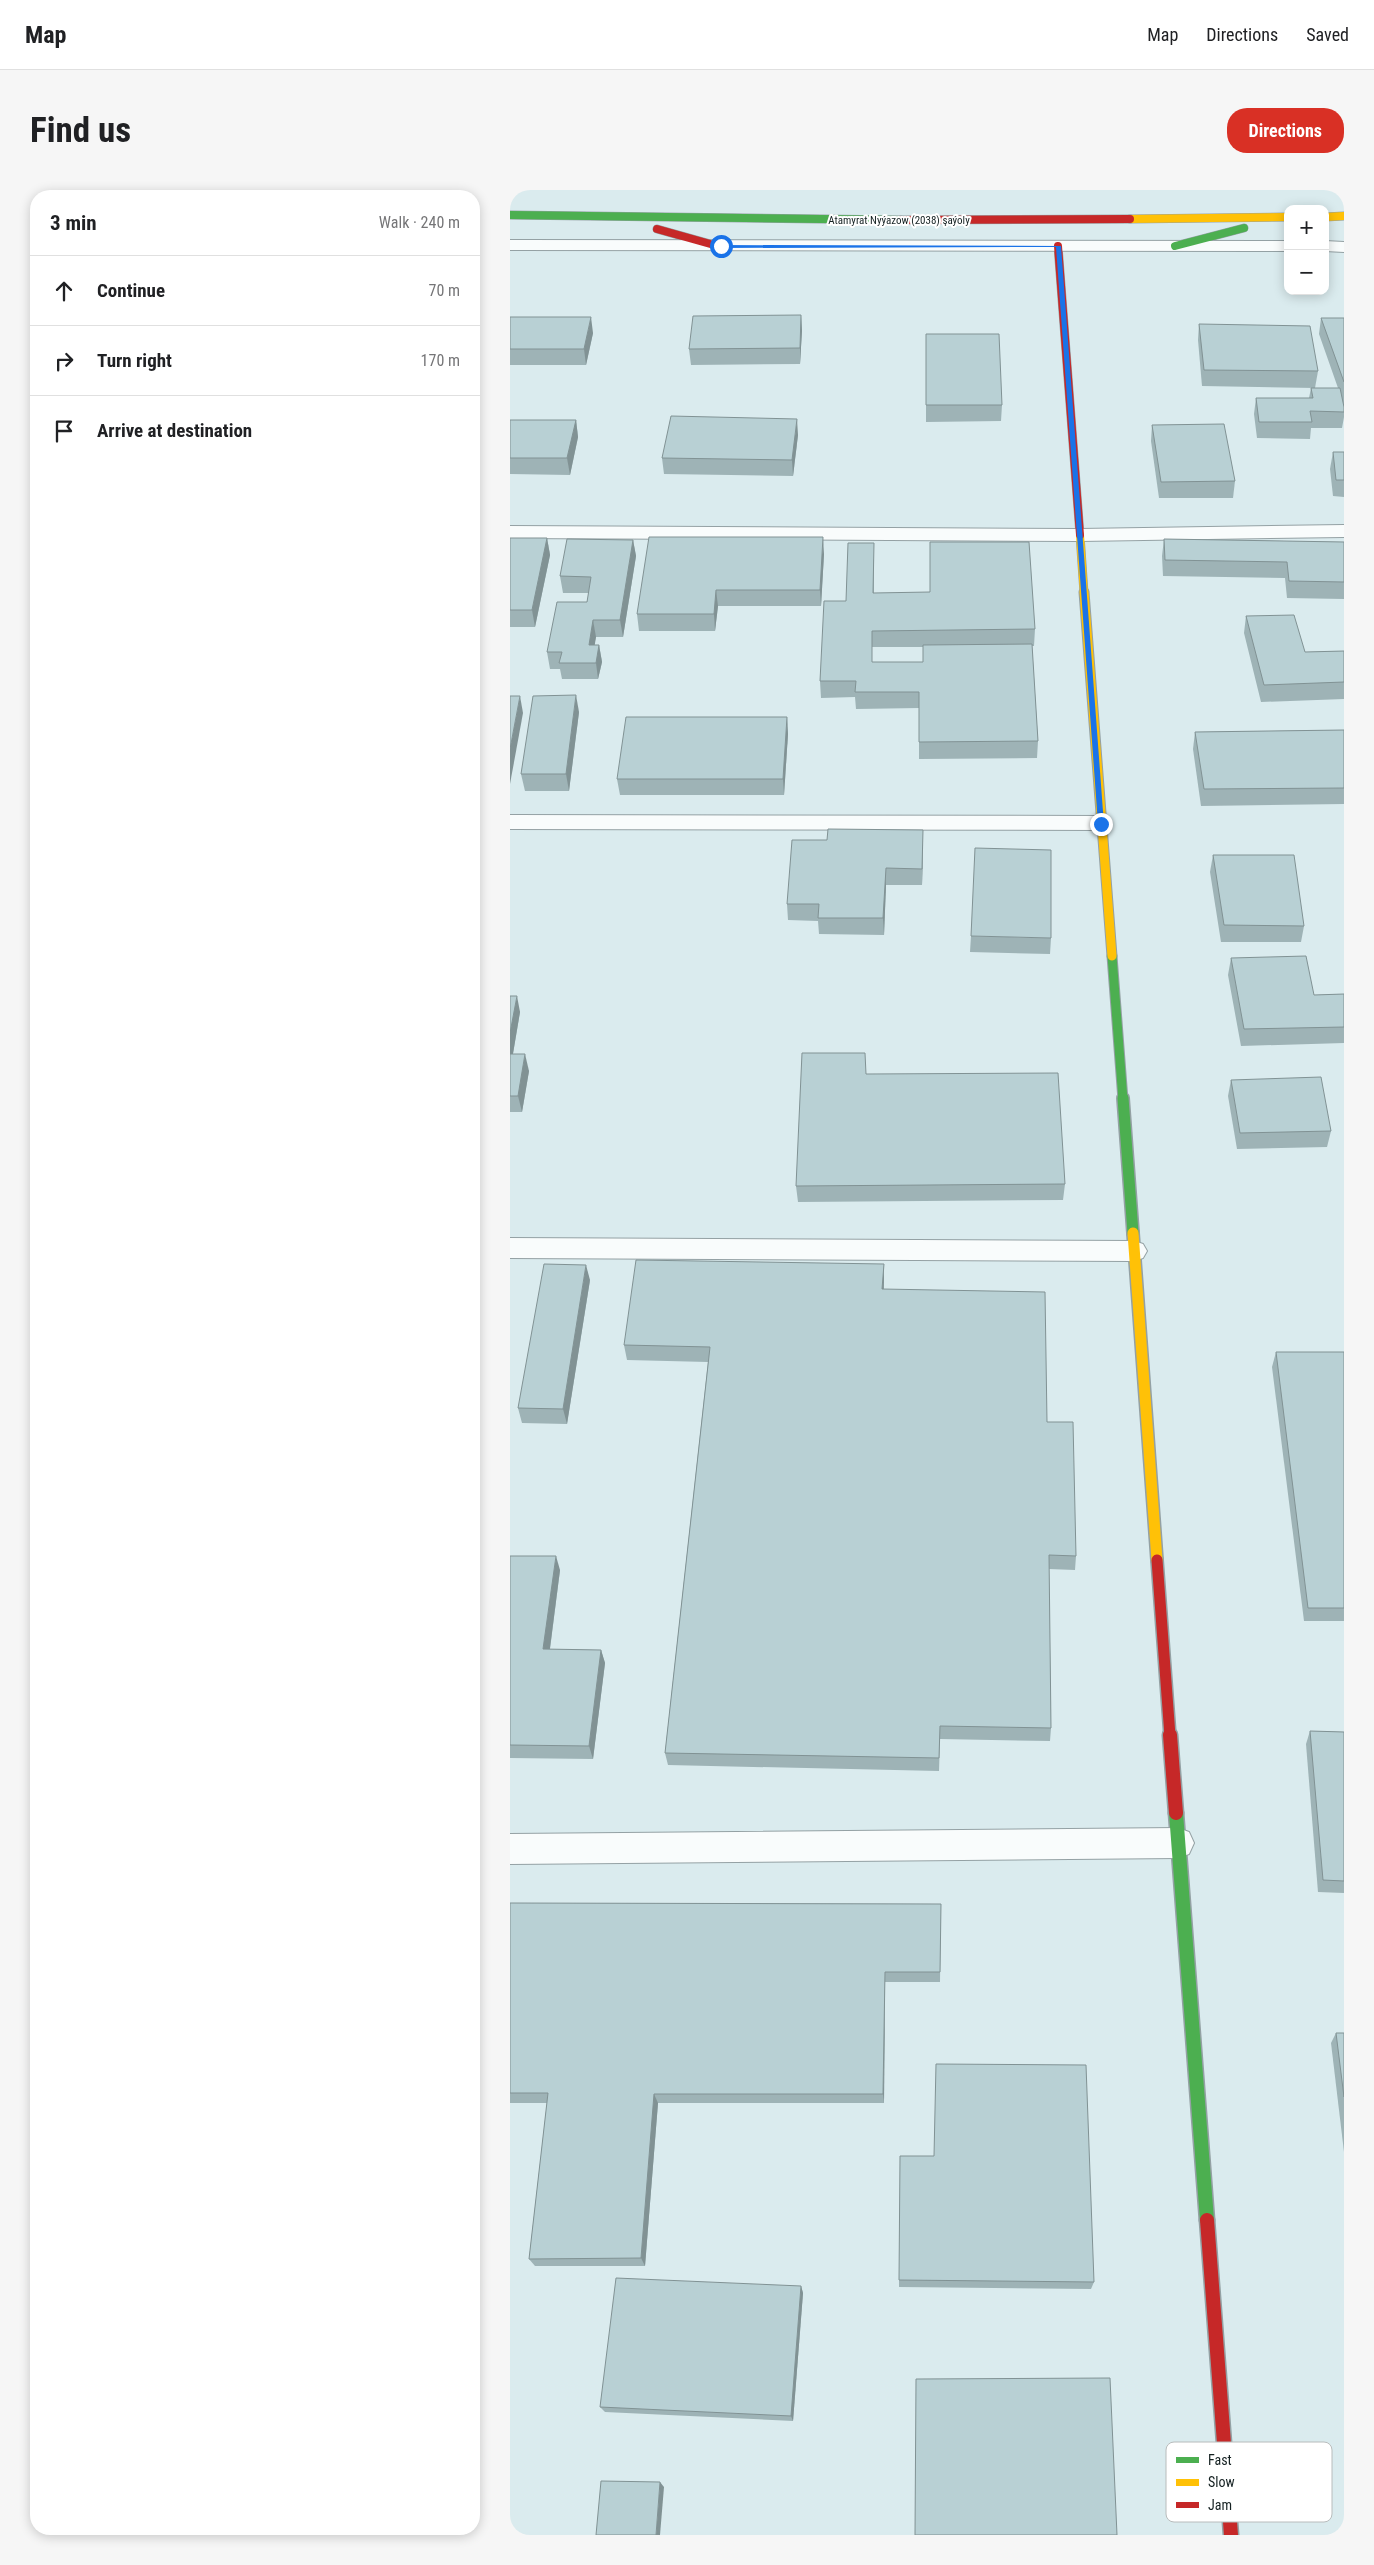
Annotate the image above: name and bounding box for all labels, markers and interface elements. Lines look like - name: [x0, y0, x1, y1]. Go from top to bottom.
- text: Map: [25, 21, 66, 49]
- text: Map: [1147, 24, 1178, 45]
- text: Directions: [1206, 24, 1278, 45]
- text: Saved: [1306, 24, 1349, 45]
- button: Directions: [1227, 108, 1344, 153]
- text: Find us: [30, 110, 131, 151]
- map controls: [1284, 205, 1329, 295]
- button: +: [1284, 205, 1329, 250]
- text: 3 min: [50, 211, 97, 235]
- text: Walk · 240 m: [379, 213, 460, 232]
- street label: Atamyrat Nyýazow (2038) şaýoly: [828, 214, 970, 227]
- route start: [710, 235, 733, 258]
- button: −: [1284, 250, 1329, 295]
- icon: ahead: [50, 277, 78, 305]
- text: Continue: [97, 279, 165, 302]
- text: 70 m: [428, 281, 460, 300]
- icon: right: [50, 347, 78, 375]
- text: Turn right: [97, 349, 172, 372]
- text: 170 m: [421, 351, 460, 370]
- icon: arrive: [50, 417, 78, 445]
- text: Arrive at destination: [97, 419, 252, 442]
- route end: [1090, 813, 1113, 836]
- legend: [1166, 2442, 1332, 2522]
- text: Fast: [1208, 2452, 1232, 2468]
- text: Slow: [1208, 2474, 1235, 2490]
- text: Jam: [1208, 2497, 1232, 2513]

